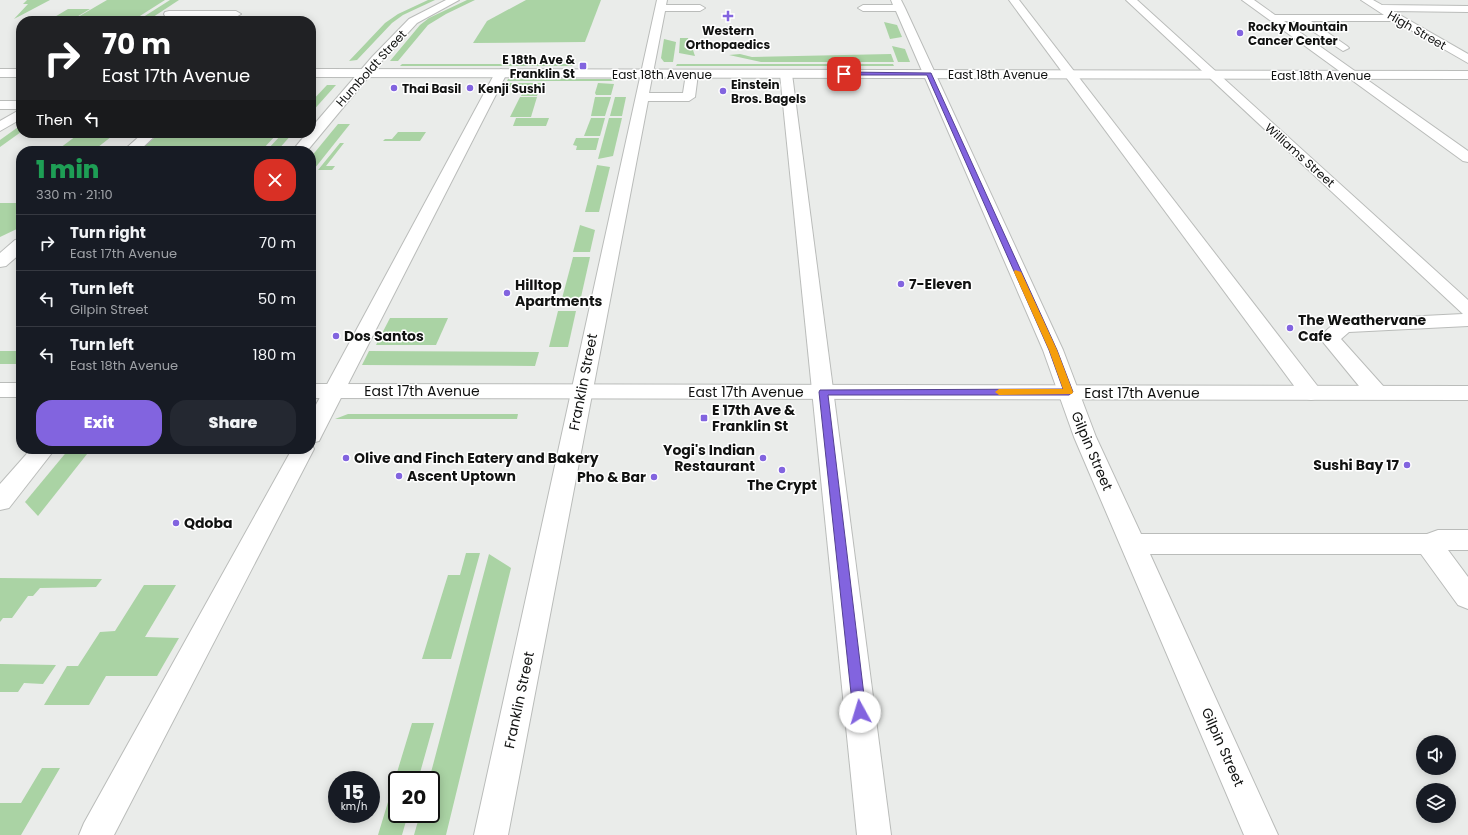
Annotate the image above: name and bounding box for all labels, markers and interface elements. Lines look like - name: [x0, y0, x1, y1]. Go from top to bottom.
- street label: High Street: [1384, 6, 1450, 54]
- marker: Western Orthopaedics: [722, 10, 734, 22]
- place label: Rocky Mountain Cancer Center: [1248, 18, 1348, 49]
- place label: Western Orthopaedics: [686, 22, 771, 53]
- text: 70 m: [102, 25, 171, 64]
- street label: Humboldt Street: [332, 26, 410, 110]
- marker: Rocky Mountain Cancer Center: [1235, 28, 1245, 38]
- icon: right: [36, 32, 88, 84]
- place label: E 18th Ave & Franklin St: [502, 51, 575, 82]
- pin: [827, 57, 861, 91]
- marker: E 18th Ave & Franklin St: [578, 61, 588, 71]
- text: East 17th Avenue: [102, 63, 250, 88]
- icon: arrive: [833, 63, 855, 85]
- street label: East 18th Avenue: [612, 66, 712, 83]
- street label: East 18th Avenue: [948, 66, 1048, 83]
- street label: East 18th Avenue: [1271, 67, 1371, 84]
- place label: Einstein Bros. Bagels: [731, 76, 806, 107]
- place label: Thai Basil: [402, 80, 461, 97]
- place label: Kenji Sushi: [478, 80, 545, 97]
- marker: Thai Basil: [389, 83, 399, 93]
- marker: Kenji Sushi: [465, 83, 475, 93]
- marker: Einstein Bros. Bagels: [718, 86, 728, 96]
- icon: left: [81, 108, 103, 130]
- text: Then: [36, 109, 73, 130]
- street label: Williams Street: [1261, 119, 1339, 191]
- text: 1 min: [36, 153, 99, 186]
- button: close: [254, 159, 296, 201]
- text: 330 m · 21:10: [36, 185, 113, 204]
- text: Turn right: [70, 222, 146, 243]
- icon: right: [36, 232, 58, 254]
- text: 70 m: [259, 232, 296, 253]
- text: East 17th Avenue: [70, 244, 177, 263]
- place label: 7-Eleven: [909, 274, 972, 294]
- place label: Hilltop Apartments: [515, 275, 603, 311]
- text: Turn left: [70, 278, 134, 299]
- marker: 7-Eleven: [896, 279, 906, 289]
- icon: left: [36, 288, 58, 310]
- text: 50 m: [258, 288, 296, 309]
- marker: Hilltop Apartments: [502, 288, 512, 298]
- text: Gilpin Street: [70, 300, 148, 319]
- place label: The Weathervane Cafe: [1298, 310, 1427, 346]
- marker: The Weathervane Cafe: [1285, 323, 1295, 333]
- place label: Dos Santos: [344, 326, 424, 346]
- marker: Dos Santos: [331, 331, 341, 341]
- street label: Franklin Street: [564, 332, 602, 432]
- text: Turn left: [70, 334, 134, 355]
- icon: left: [36, 344, 58, 366]
- text: 180 m: [253, 344, 296, 365]
- text: East 18th Avenue: [70, 356, 178, 375]
- street label: East 17th Avenue: [364, 381, 480, 401]
- street label: East 17th Avenue: [688, 382, 804, 402]
- street label: East 17th Avenue: [1084, 383, 1200, 403]
- button: Exit: [36, 400, 162, 446]
- button: Share: [170, 400, 296, 446]
- place label: E 17th Ave & Franklin St: [712, 400, 796, 436]
- street label: Gilpin Street: [1066, 408, 1118, 494]
- marker: E 17th Ave & Franklin St: [699, 413, 709, 423]
- place label: Yogi's Indian Restaurant: [663, 440, 755, 476]
- place label: Olive and Finch Eatery and Bakery: [354, 448, 599, 468]
- marker: Olive and Finch Eatery and Bakery: [341, 453, 351, 463]
- marker: Yogi's Indian Restaurant: [758, 453, 768, 463]
- place label: Sushi Bay 17: [1313, 455, 1400, 475]
- marker: Sushi Bay 17: [1402, 460, 1412, 470]
- marker: The Crypt: [777, 465, 787, 475]
- place label: Ascent Uptown: [407, 466, 516, 486]
- place label: Pho & Bar: [577, 467, 646, 487]
- marker: Ascent Uptown: [394, 471, 404, 481]
- marker: Pho & Bar: [649, 472, 659, 482]
- place label: The Crypt: [747, 475, 817, 495]
- place label: Qdoba: [184, 513, 232, 533]
- marker: Qdoba: [171, 518, 181, 528]
- street label: Franklin Street: [499, 650, 539, 750]
- position arrow: [839, 691, 881, 733]
- street label: Gilpin Street: [1197, 704, 1249, 790]
- map controls: [1416, 735, 1456, 823]
- button: sound: [1416, 735, 1456, 775]
- speed limit sign: 20: [388, 771, 440, 823]
- text: 15: [344, 778, 364, 806]
- button: layers: [1416, 783, 1456, 823]
- text: km/h: [341, 799, 367, 814]

